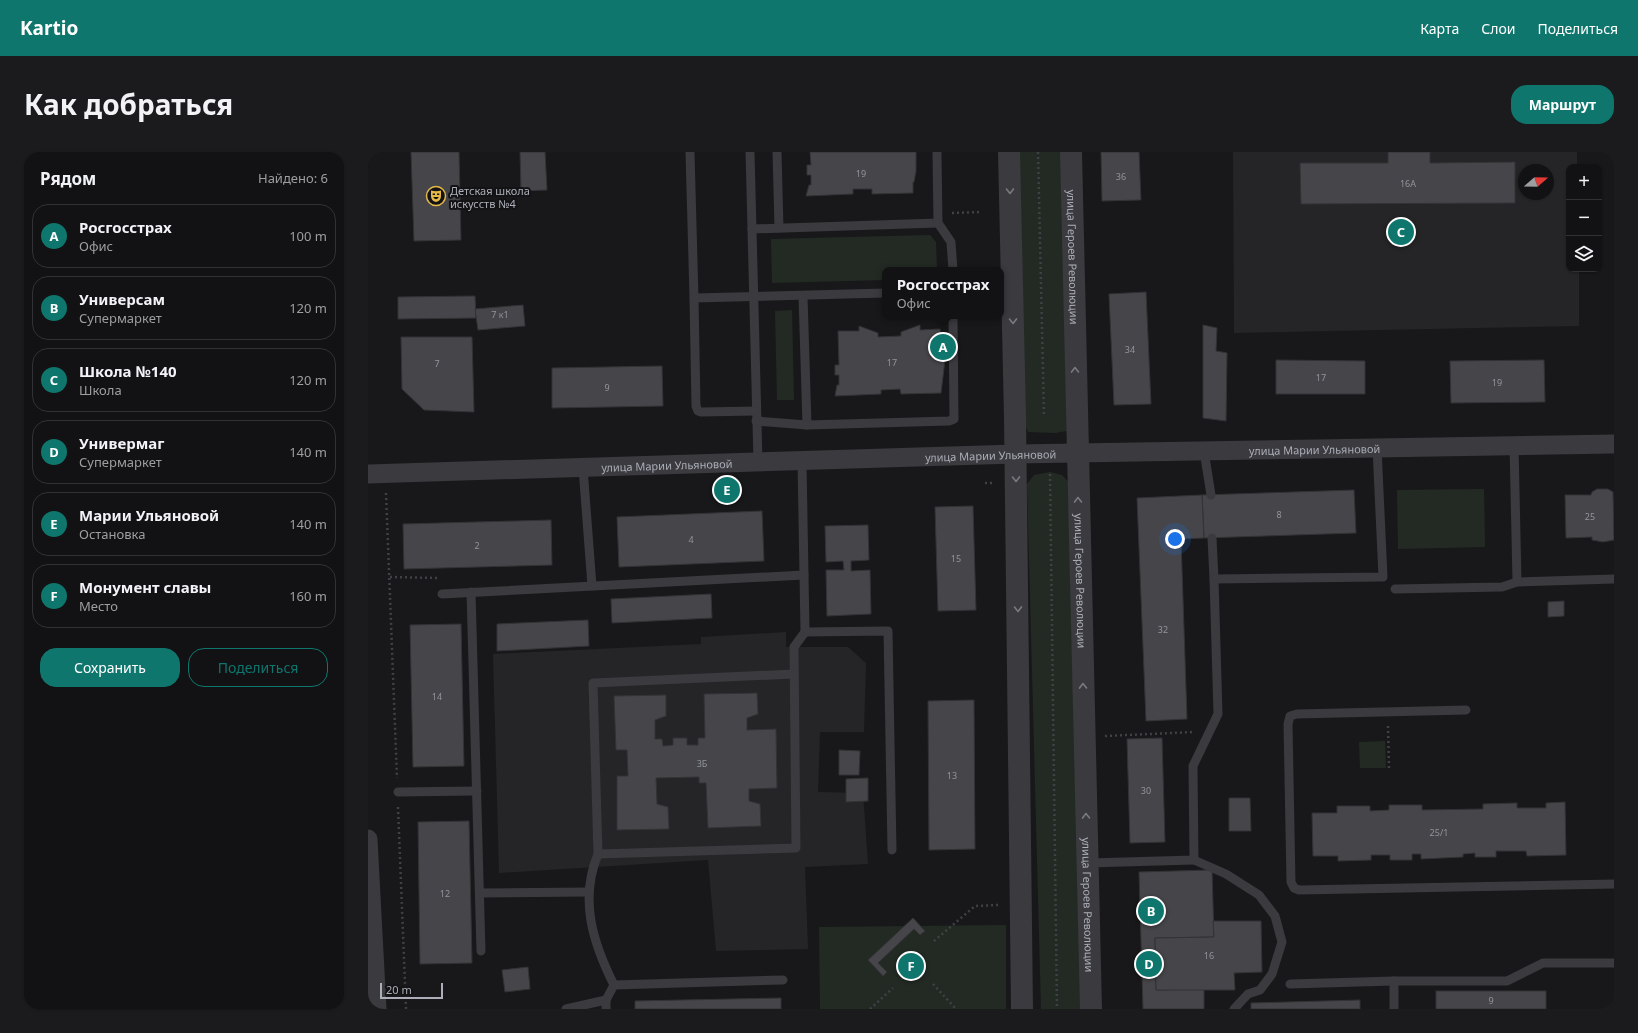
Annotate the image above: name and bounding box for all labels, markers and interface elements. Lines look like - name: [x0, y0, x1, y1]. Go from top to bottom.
- text: Kartio: [20, 15, 78, 41]
- text: Карта: [1420, 19, 1459, 38]
- text: Слои: [1481, 19, 1515, 38]
- text: Поделиться: [1537, 19, 1618, 38]
- text: Как добраться: [24, 85, 233, 123]
- button: Маршрут: [1511, 85, 1614, 124]
- north arrow: [1518, 164, 1554, 200]
- map controls: [1566, 164, 1602, 272]
- button: +: [1566, 164, 1602, 200]
- text: Рядом: [40, 167, 96, 190]
- house number: 19: [856, 167, 866, 180]
- text: Найдено: 6: [258, 169, 328, 187]
- house number: 36: [1116, 170, 1126, 183]
- house number: 16А: [1400, 177, 1416, 190]
- place label: Детская школа искусств №4: [450, 183, 530, 211]
- theatre icon: Детская школа искусств №4: [425, 185, 447, 207]
- one-way arrow: [1006, 188, 1014, 194]
- street label: улица Героев Революции: [1064, 189, 1083, 325]
- button: −: [1566, 200, 1602, 236]
- text: Росгосстрах: [79, 217, 172, 237]
- pin: C: [1388, 217, 1414, 247]
- text: A: [50, 227, 59, 245]
- text: 100 m: [289, 227, 327, 245]
- button: layers: [1566, 236, 1602, 272]
- text: Офис: [79, 237, 113, 255]
- popup: [882, 267, 1004, 319]
- text: Росгосстрах: [897, 274, 989, 294]
- text: Универсам: [79, 289, 165, 309]
- text: Офис: [897, 294, 931, 312]
- text: B: [50, 299, 58, 317]
- text: 120 m: [289, 299, 327, 317]
- house number: 7 к1: [491, 308, 509, 321]
- text: Супермаркет: [79, 309, 162, 327]
- one-way arrow: [1009, 318, 1017, 324]
- pin: A: [930, 332, 956, 362]
- house number: 34: [1125, 343, 1135, 356]
- house number: 17: [887, 356, 897, 369]
- house number: 7: [434, 357, 440, 370]
- text: Школа №140: [79, 361, 177, 381]
- one-way arrow: [1071, 367, 1080, 373]
- text: C: [50, 371, 58, 389]
- text: 120 m: [289, 371, 327, 389]
- house number: 17: [1316, 371, 1326, 384]
- house number: 19: [1492, 376, 1502, 389]
- text: Школа: [79, 381, 122, 399]
- house number: 9: [604, 381, 610, 394]
- text: Универмаг: [79, 433, 164, 453]
- street label: улица Марии Ульяновой: [1249, 440, 1380, 458]
- text: D: [49, 443, 59, 461]
- text: 140 m: [289, 443, 327, 461]
- street label: улица Марии Ульяновой: [925, 446, 1056, 464]
- text: Супермаркет: [79, 453, 162, 471]
- street label: улица Марии Ульяновой: [601, 455, 733, 474]
- pin: E: [714, 475, 740, 505]
- one-way arrow: [1012, 476, 1020, 482]
- one-way arrow: [1074, 497, 1082, 503]
- text: Марии Ульяновой: [79, 505, 219, 525]
- house number: 8: [1276, 508, 1282, 521]
- house number: 25: [1585, 510, 1595, 523]
- street label: улица Героев Революции: [1072, 513, 1090, 648]
- text: E: [50, 515, 58, 533]
- text: 140 m: [289, 515, 327, 533]
- text: Остановка: [79, 525, 145, 543]
- your location: [1165, 529, 1185, 549]
- house number: 4: [688, 533, 694, 546]
- house number: 2: [474, 539, 480, 552]
- house number: 15: [951, 552, 961, 565]
- text: Монумент славы: [79, 577, 211, 597]
- text: F: [50, 587, 58, 605]
- text: 160 m: [289, 587, 327, 605]
- text: Место: [79, 597, 118, 615]
- one-way arrow: [1014, 606, 1022, 612]
- house number: 32: [1158, 623, 1168, 636]
- button: Сохранить: [40, 648, 180, 687]
- button: Поделиться: [188, 648, 328, 687]
- one-way arrow: [1079, 683, 1087, 689]
- house number: 14: [432, 690, 442, 703]
- house number: 3Б: [697, 757, 708, 770]
- house number: 13: [947, 769, 957, 782]
- house number: 30: [1141, 784, 1151, 797]
- one-way arrow: [1082, 813, 1091, 819]
- house number: 25/1: [1430, 826, 1448, 839]
- street label: улица Героев Революции: [1079, 837, 1098, 972]
- house number: 12: [440, 887, 450, 900]
- pin: B: [1138, 896, 1164, 926]
- pin: D: [1136, 949, 1162, 979]
- house number: 16: [1204, 949, 1214, 962]
- pin: F: [898, 951, 924, 981]
- scale bar: [380, 981, 443, 1000]
- text: 20 m: [386, 982, 412, 997]
- house number: 9: [1488, 994, 1494, 1007]

